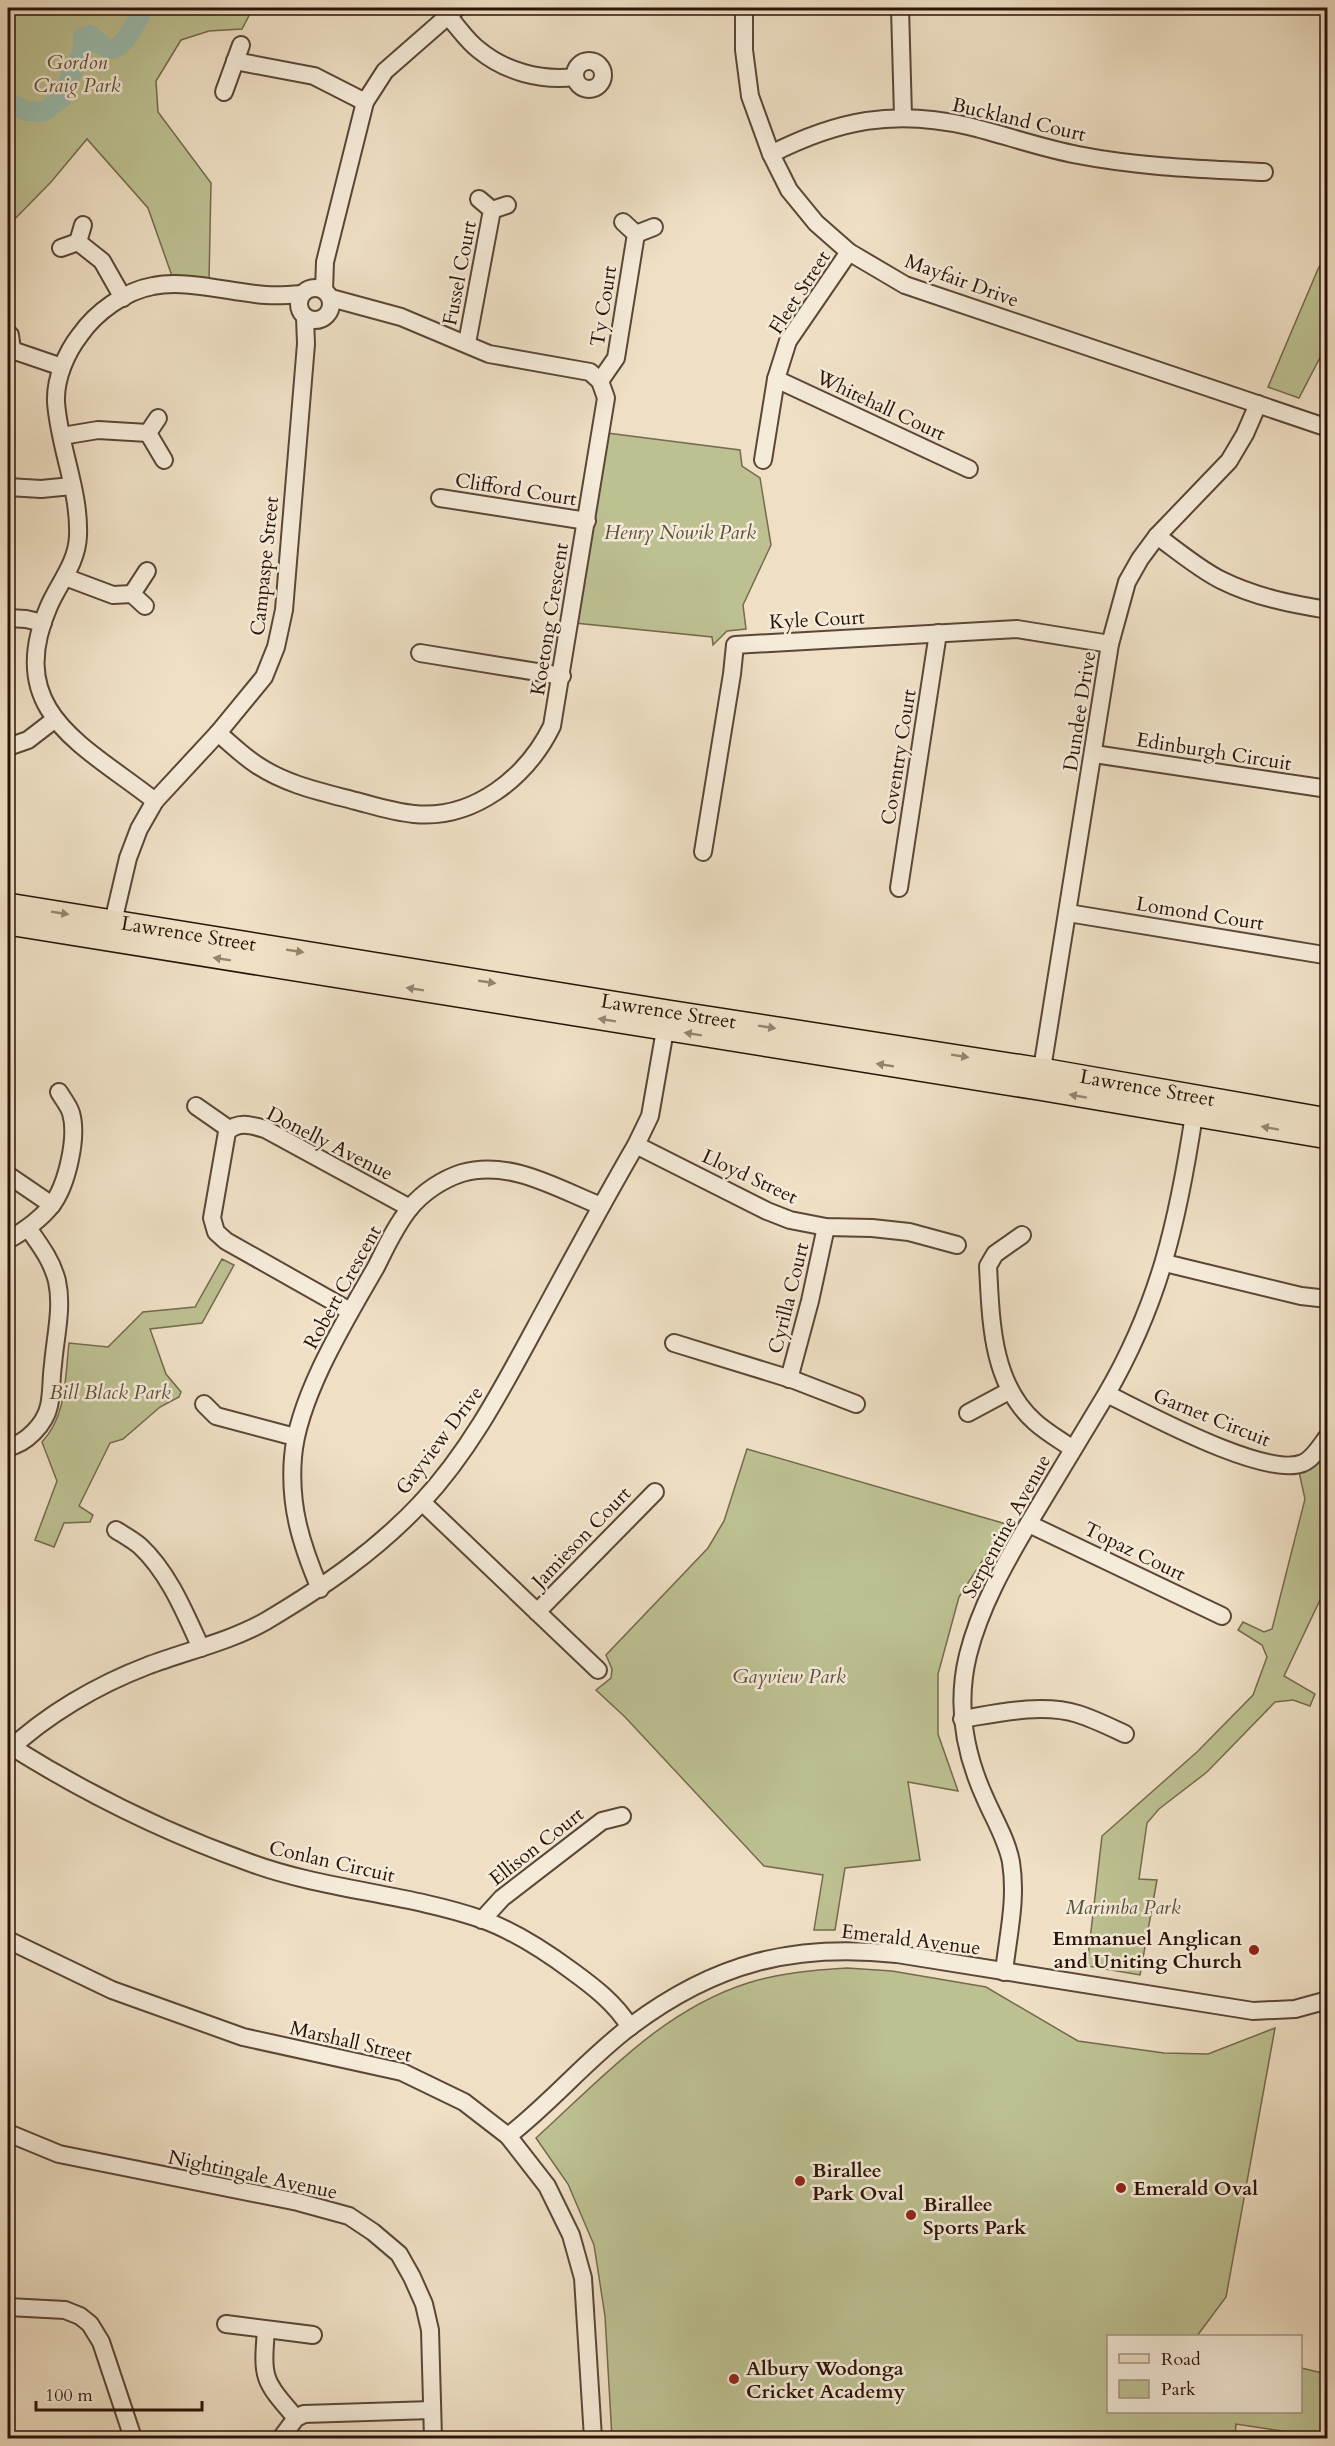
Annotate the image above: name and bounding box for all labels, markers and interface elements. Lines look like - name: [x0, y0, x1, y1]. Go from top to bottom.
- park label: Gordon Craig Park: [34, 49, 121, 99]
- street label: Buckland Court: [949, 91, 1089, 148]
- street label: Fussel Court: [436, 218, 483, 328]
- street label: Fleet Street: [762, 245, 837, 339]
- street label: Mayfair Drive: [901, 247, 1023, 314]
- street label: Ty Court: [584, 263, 623, 348]
- street label: Whitehall Court: [811, 363, 951, 448]
- street label: Clifford Court: [453, 467, 579, 513]
- street label: Campaspe Street: [244, 494, 285, 637]
- park label: Henry Nowik Park: [604, 519, 756, 546]
- street label: Koetong Crescent: [524, 540, 575, 697]
- street label: Kyle Court: [769, 603, 866, 635]
- street label: Dundee Drive: [1057, 649, 1102, 773]
- street label: Coventry Court: [874, 687, 923, 827]
- street label: Edinburgh Circuit: [1134, 726, 1294, 777]
- street label: Lomond Court: [1134, 890, 1266, 937]
- one-way arrow: [51, 909, 70, 918]
- street label: Lawrence Street: [119, 910, 259, 958]
- one-way arrow: [286, 947, 305, 956]
- one-way arrow: [213, 954, 232, 963]
- one-way arrow: [478, 978, 497, 987]
- one-way arrow: [405, 985, 424, 994]
- street label: Lawrence Street: [599, 987, 738, 1035]
- one-way arrow: [598, 1016, 617, 1025]
- one-way arrow: [758, 1022, 777, 1031]
- one-way arrow: [683, 1029, 702, 1038]
- one-way arrow: [950, 1052, 969, 1061]
- one-way arrow: [875, 1060, 894, 1069]
- street label: Lawrence Street: [1078, 1063, 1217, 1113]
- one-way arrow: [1068, 1091, 1087, 1100]
- street label: Donelly Avenue: [262, 1100, 398, 1187]
- one-way arrow: [1260, 1124, 1279, 1133]
- street label: Lloyd Street: [698, 1143, 803, 1211]
- street label: Robert Crescent: [297, 1220, 388, 1354]
- street label: Cyrilla Court: [762, 1239, 815, 1357]
- park label: Bill Black Park: [49, 1379, 171, 1406]
- street label: Gayview Drive: [390, 1380, 489, 1500]
- street label: Garnet Circuit: [1149, 1382, 1275, 1453]
- street label: Serpentine Avenue: [956, 1450, 1057, 1603]
- street label: Jamieson Court: [524, 1480, 637, 1596]
- street label: Topaz Court: [1080, 1515, 1191, 1588]
- park label: Gayview Park: [732, 1663, 846, 1690]
- street label: Ellison Court: [483, 1801, 590, 1892]
- street label: Conlan Circuit: [266, 1834, 398, 1889]
- park label: Marimba Park: [1065, 1894, 1181, 1921]
- street label: Emerald Avenue: [840, 1918, 982, 1961]
- place label: Emmanuel Anglican and Uniting Church: [1052, 1925, 1243, 1975]
- marker: Emmanuel Anglican and Uniting Church: [1247, 1943, 1261, 1957]
- street label: Marshall Street: [287, 2014, 415, 2069]
- street label: Nightingale Avenue: [166, 2143, 340, 2206]
- place label: Birallee Park Oval: [812, 2157, 904, 2207]
- marker: Birallee Park Oval: [793, 2174, 807, 2188]
- place label: Emerald Oval: [1133, 2175, 1258, 2202]
- marker: Emerald Oval: [1114, 2181, 1128, 2195]
- place label: Birallee Sports Park: [923, 2191, 1027, 2241]
- marker: Birallee Sports Park: [904, 2208, 918, 2222]
- legend: [1107, 2335, 1302, 2413]
- text: Road: [1161, 2347, 1201, 2372]
- place label: Albury Wodonga Cricket Academy: [746, 2355, 906, 2405]
- marker: Albury Wodonga Cricket Academy: [727, 2372, 741, 2386]
- scale bar: [36, 2374, 202, 2412]
- text: Park: [1161, 2377, 1196, 2402]
- text: 100 m: [45, 2383, 93, 2408]

